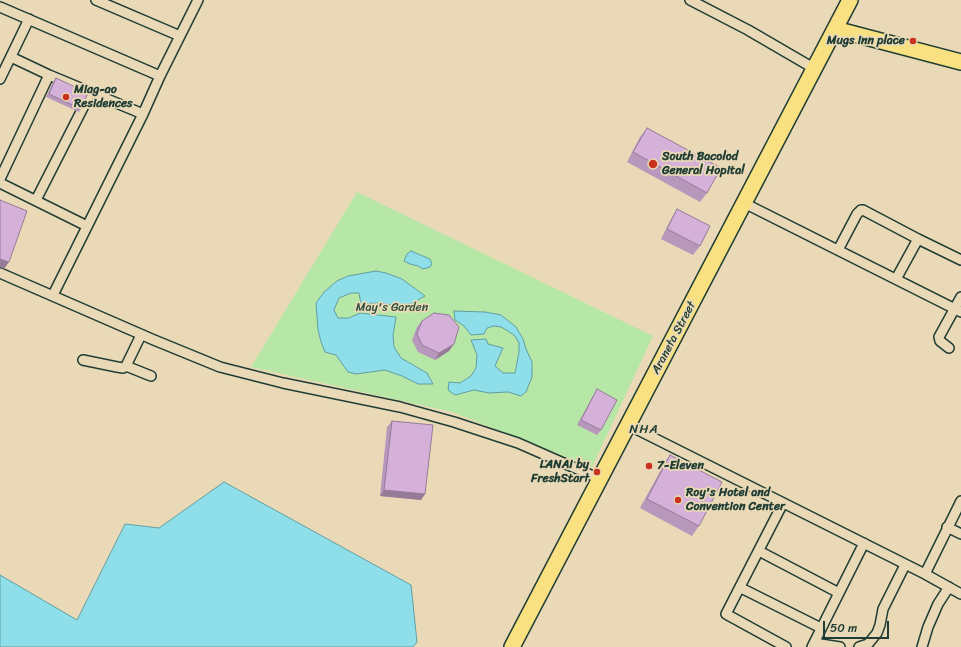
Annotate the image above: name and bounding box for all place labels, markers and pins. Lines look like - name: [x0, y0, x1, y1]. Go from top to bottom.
- place label: Mugs inn place: [827, 34, 905, 48]
- marker: Mugs inn place: [908, 36, 918, 46]
- place label: Miag-ao Residences: [74, 83, 133, 111]
- marker: Miag-ao Residences: [61, 92, 71, 102]
- place label: South Bacolod General Hopital: [662, 150, 745, 178]
- marker: South Bacolod General Hopital: [647, 158, 659, 170]
- place label: LANAI by FreshStart: [531, 458, 589, 486]
- place label: 7-Eleven: [657, 459, 704, 473]
- marker: 7-Eleven: [644, 461, 654, 471]
- marker: LANAI by FreshStart: [592, 467, 602, 477]
- place label: Roy's Hotel and Convention Center: [686, 486, 785, 514]
- marker: Roy's Hotel and Convention Center: [673, 495, 683, 505]

